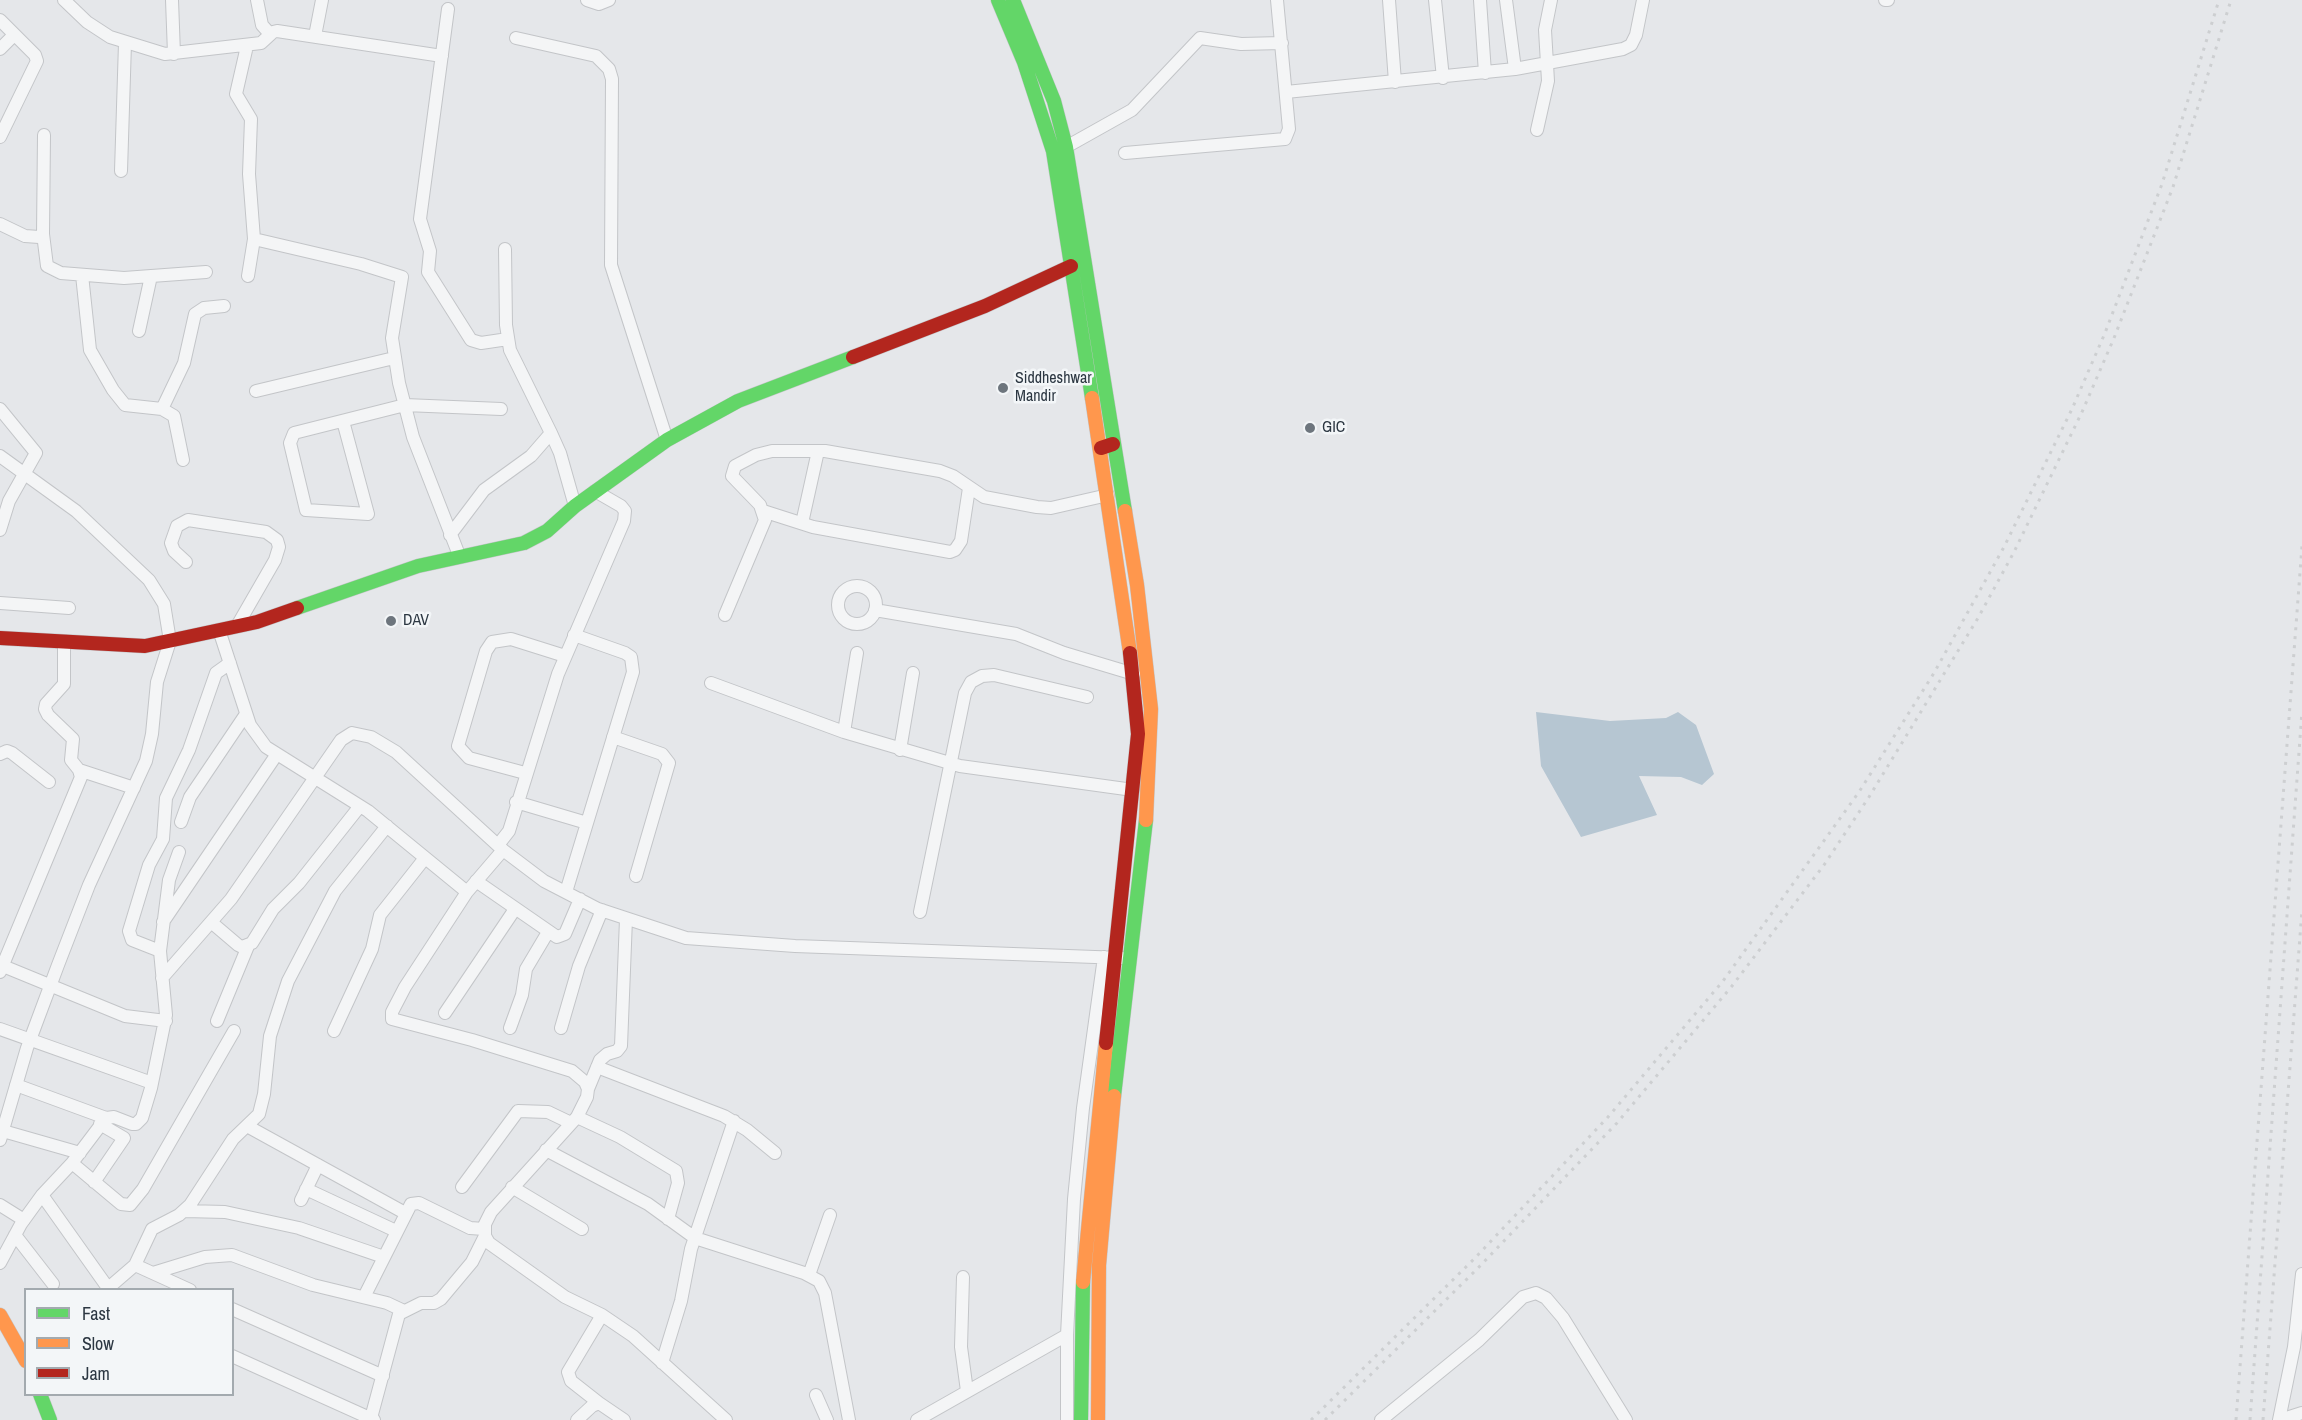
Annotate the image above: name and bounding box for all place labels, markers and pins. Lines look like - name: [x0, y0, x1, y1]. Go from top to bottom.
- place label: Siddheshwar Mandir: [1015, 369, 1092, 407]
- marker: Siddheshwar Mandir: [996, 381, 1010, 395]
- place label: GIC: [1322, 418, 1345, 438]
- marker: GIC: [1303, 421, 1317, 435]
- place label: DAV: [403, 611, 429, 631]
- marker: DAV: [384, 614, 398, 628]

